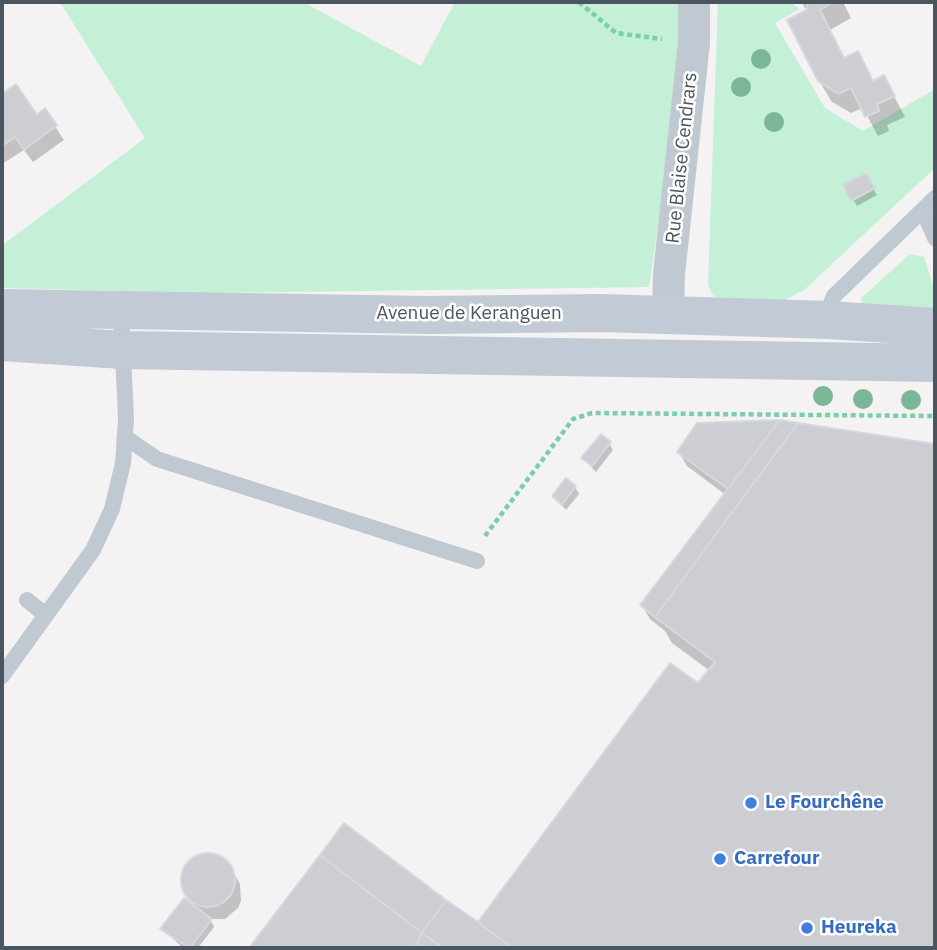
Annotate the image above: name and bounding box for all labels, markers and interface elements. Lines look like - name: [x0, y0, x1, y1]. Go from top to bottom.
- street label: Rue Blaise Cendrars: [662, 71, 702, 245]
- street label: Avenue de Keranguen: [376, 303, 562, 325]
- place label: Le Fourchêne: [765, 792, 884, 814]
- marker: Le Fourchêne: [743, 795, 759, 811]
- place label: Carrefour: [734, 848, 820, 870]
- marker: Carrefour: [712, 851, 728, 867]
- place label: Heureka: [821, 917, 897, 939]
- marker: Heureka: [799, 920, 815, 936]

